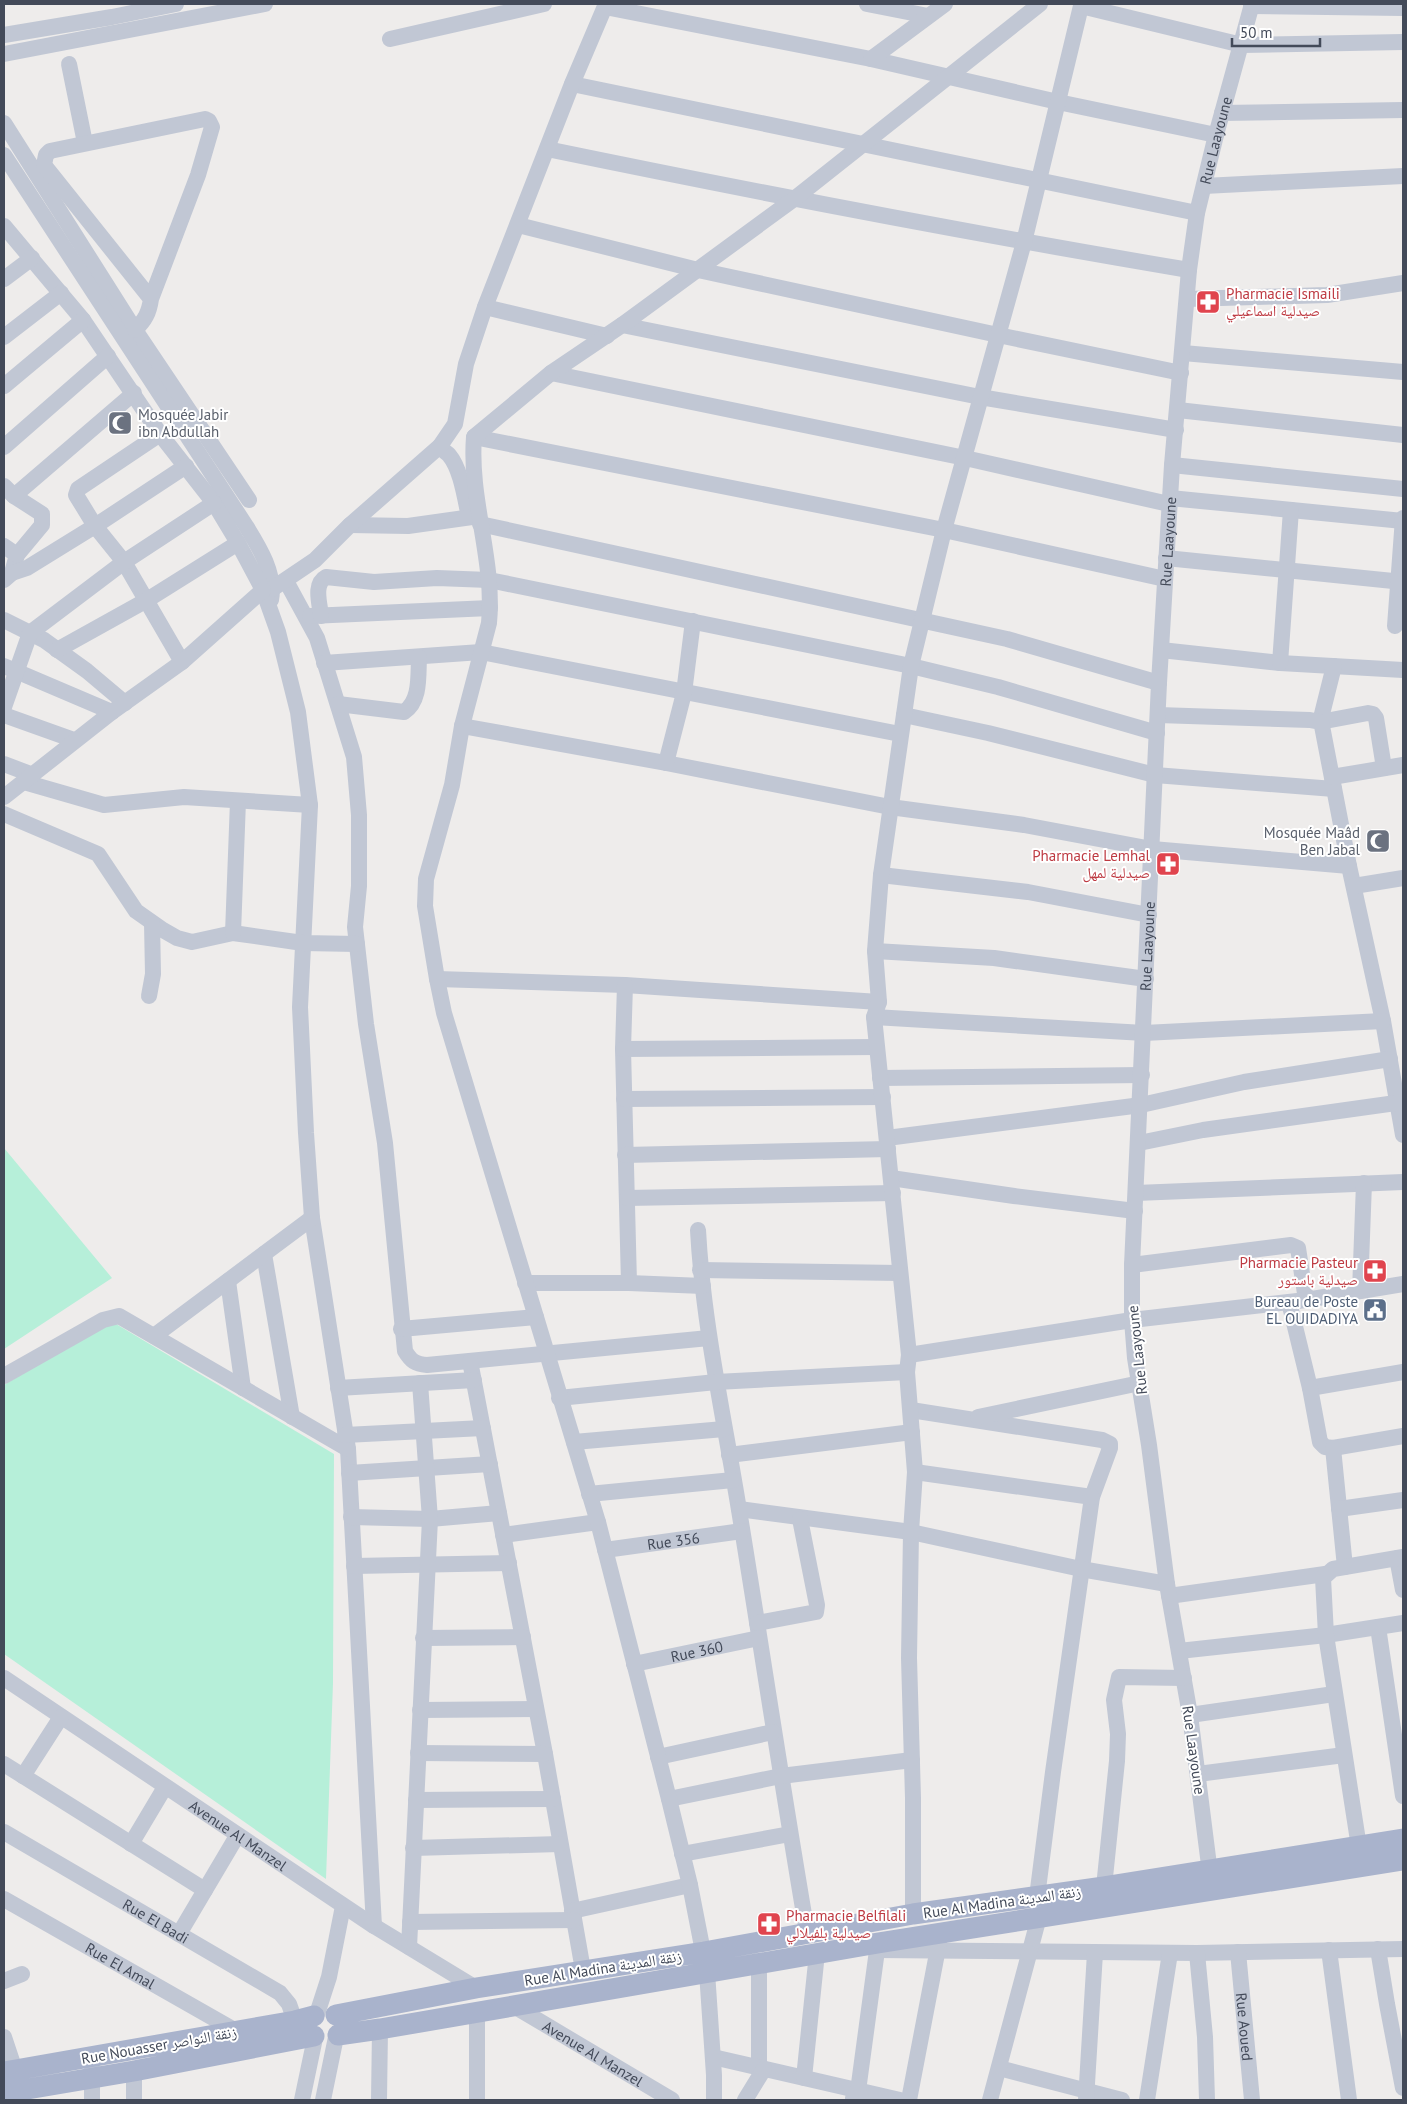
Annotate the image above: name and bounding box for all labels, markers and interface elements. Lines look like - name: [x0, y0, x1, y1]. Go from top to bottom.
- scale bar: [1232, 15, 1320, 47]
- text: 50 m: [1240, 23, 1273, 42]
- street label: Rue Laayoune: [1195, 94, 1236, 186]
- place label: Pharmacie Ismaili صيدلية اسماعيلي: [1226, 284, 1340, 322]
- pharmacy icon: Pharmacie Ismaili صيدلية اسماعيلي: [1195, 289, 1221, 315]
- place label: Mosquée Jabir ibn Abdullah: [138, 405, 228, 441]
- mosque icon: Mosquée Jabir ibn Abdullah: [107, 410, 133, 436]
- street label: Rue Laayoune: [1155, 496, 1180, 587]
- place label: Mosquée Maâd Ben Jabal: [1264, 823, 1361, 859]
- mosque icon: Mosquée Maâd Ben Jabal: [1365, 828, 1391, 854]
- place label: Pharmacie Lemhal صيدلية لمهل: [1032, 846, 1151, 883]
- pharmacy icon: Pharmacie Lemhal صيدلية لمهل: [1155, 851, 1181, 877]
- street label: Rue Laayoune: [1135, 901, 1158, 991]
- place label: Pharmacie Pasteur صيدلية باستور: [1239, 1253, 1358, 1289]
- pharmacy icon: Pharmacie Pasteur صيدلية باستور: [1362, 1258, 1388, 1284]
- place label: Bureau de Poste EL OUIDADIYA: [1254, 1292, 1358, 1328]
- public building icon: Bureau de Poste EL OUIDADIYA: [1362, 1297, 1388, 1323]
- street label: Rue Laayoune: [1123, 1304, 1151, 1396]
- street label: Rue 356: [646, 1527, 701, 1554]
- street label: Rue 360: [669, 1636, 725, 1666]
- street label: Rue Laayoune: [1178, 1704, 1210, 1796]
- street label: Avenue Al Manzel: [186, 1795, 291, 1875]
- street label: Rue Al Madina زنقة المدينة: [922, 1881, 1082, 1922]
- street label: Rue El Badi: [120, 1894, 192, 1947]
- place label: Pharmacie Belfilali صيدلية بلفيلالي: [786, 1906, 906, 1944]
- pharmacy icon: Pharmacie Belfilali صيدلية بلفيلالي: [756, 1911, 782, 1937]
- street label: Rue El Amal: [82, 1938, 159, 1993]
- street label: Rue Al Madina زنقة المدينة: [523, 1946, 683, 1990]
- street label: Rue Aoued: [1232, 1992, 1258, 2062]
- street label: Avenue Al Manzel: [539, 2016, 647, 2091]
- street label: Rue Nouasser زنقة النواصر: [80, 2022, 238, 2068]

